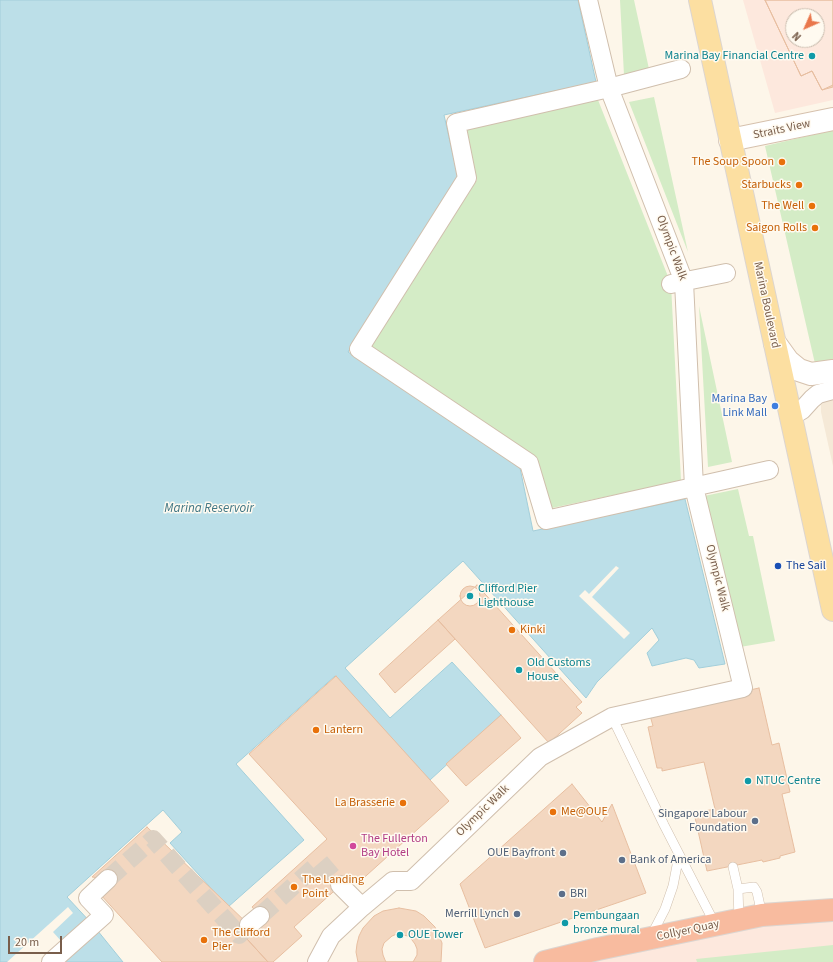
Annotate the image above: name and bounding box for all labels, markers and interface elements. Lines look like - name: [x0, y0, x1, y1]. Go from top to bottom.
- north arrow: [785, 8, 825, 48]
- text: N: [789, 28, 805, 44]
- place label: Marina Bay Financial Centre: [665, 49, 804, 63]
- marker: Marina Bay Financial Centre: [807, 51, 817, 61]
- street label: Straits View: [752, 117, 812, 143]
- place label: The Soup Spoon: [692, 155, 774, 169]
- marker: The Soup Spoon: [777, 157, 787, 167]
- place label: Starbucks: [741, 178, 791, 192]
- marker: Starbucks: [794, 180, 804, 190]
- place label: The Well: [761, 199, 804, 213]
- marker: The Well: [807, 201, 817, 211]
- street label: Olympic Walk: [653, 213, 689, 283]
- place label: Saigon Rolls: [746, 221, 807, 235]
- marker: Saigon Rolls: [810, 223, 820, 233]
- street label: Marina Boulevard: [750, 260, 782, 350]
- place label: Marina Bay Link Mall: [711, 392, 767, 420]
- marker: Marina Bay Link Mall: [770, 401, 780, 411]
- water label: Marina Reservoir: [164, 501, 254, 517]
- street label: Olympic Walk: [702, 543, 732, 613]
- place label: The Sail: [786, 559, 826, 573]
- marker: The Sail: [773, 561, 783, 571]
- place label: Clifford Pier Lighthouse: [478, 582, 537, 610]
- marker: Clifford Pier Lighthouse: [465, 591, 475, 601]
- place label: Kinki: [520, 623, 545, 637]
- marker: Kinki: [507, 625, 517, 635]
- place label: Old Customs House: [527, 656, 591, 684]
- marker: Old Customs House: [514, 665, 524, 675]
- place label: Lantern: [324, 723, 363, 737]
- marker: Lantern: [311, 725, 321, 735]
- place label: NTUC Centre: [756, 774, 821, 788]
- marker: NTUC Centre: [743, 776, 753, 786]
- street label: Olympic Walk: [453, 782, 513, 840]
- place label: La Brasserie: [335, 796, 395, 810]
- marker: La Brasserie: [398, 798, 408, 808]
- place label: Me@OUE: [561, 805, 608, 819]
- marker: Me@OUE: [548, 807, 558, 817]
- place label: Singapore Labour Foundation: [658, 807, 747, 835]
- marker: Singapore Labour Foundation: [750, 816, 760, 826]
- place label: The Fullerton Bay Hotel: [361, 832, 428, 860]
- marker: The Fullerton Bay Hotel: [348, 841, 358, 851]
- place label: OUE Bayfront: [487, 846, 555, 860]
- marker: OUE Bayfront: [558, 848, 568, 858]
- place label: Bank of America: [630, 853, 711, 867]
- marker: Bank of America: [617, 855, 627, 865]
- place label: The Landing Point: [302, 873, 364, 901]
- marker: The Landing Point: [289, 882, 299, 892]
- place label: BRI: [570, 887, 587, 901]
- marker: BRI: [557, 889, 567, 899]
- place label: Merrill Lynch: [445, 907, 509, 921]
- marker: Merrill Lynch: [512, 909, 522, 919]
- place label: Pembungaan bronze mural: [573, 909, 640, 937]
- street label: Collyer Quay: [655, 917, 721, 945]
- marker: Pembungaan bronze mural: [560, 918, 570, 928]
- place label: The Clifford Pier: [212, 926, 270, 954]
- scale bar: [10, 928, 64, 954]
- place label: OUE Tower: [408, 928, 463, 942]
- marker: OUE Tower: [395, 930, 405, 940]
- text: 20 m: [15, 934, 39, 951]
- marker: The Clifford Pier: [199, 935, 209, 945]

